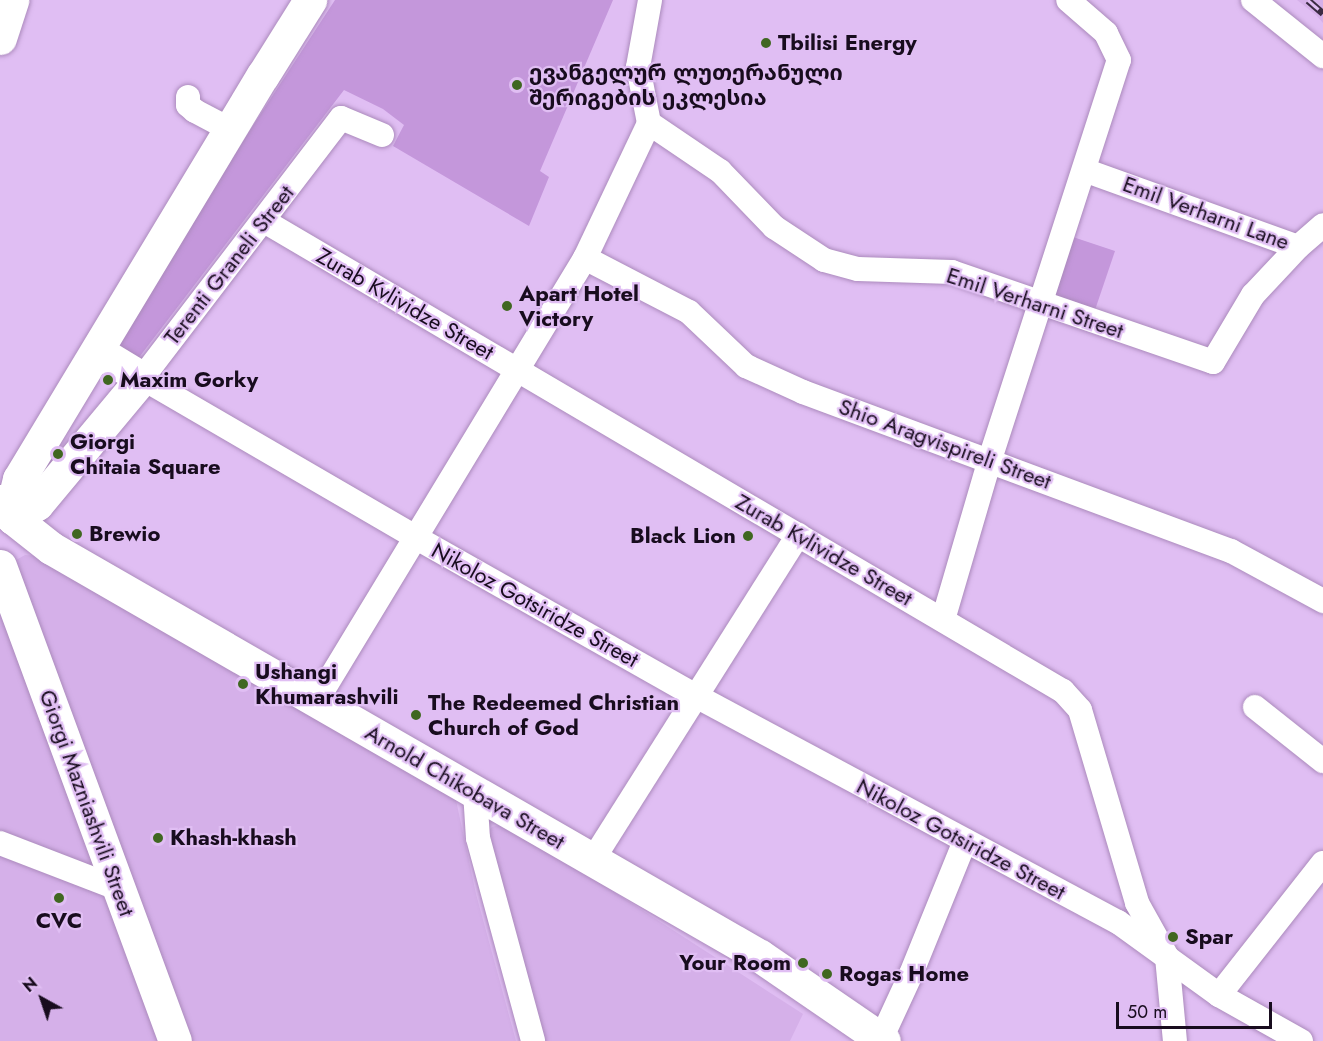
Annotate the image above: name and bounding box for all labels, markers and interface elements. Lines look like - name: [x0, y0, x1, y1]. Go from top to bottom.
- place label: Tbilisi Energy: [778, 30, 917, 56]
- marker: Tbilisi Energy: [759, 36, 773, 50]
- place label: ევანგელურ ლუთერანული შერიგების ეკლესია: [529, 59, 843, 110]
- marker: ევანგელურ ლუთერანული შერიგების ეკლესია: [510, 78, 524, 92]
- street label: Emil Verharni Lane: [1119, 171, 1293, 255]
- street label: Terenti Graneli Street: [159, 180, 299, 350]
- street label: Zurab Kvlividze Street: [312, 243, 498, 365]
- street label: Emil Verharni Street: [943, 262, 1127, 344]
- place label: Apart Hotel Victory: [519, 280, 639, 332]
- marker: Apart Hotel Victory: [500, 299, 514, 313]
- place label: Maxim Gorky: [120, 367, 258, 393]
- marker: Maxim Gorky: [101, 373, 115, 387]
- street label: Shio Aragvispireli Street: [835, 393, 1055, 495]
- place label: Giorgi Chitaia Square: [70, 428, 221, 480]
- marker: Giorgi Chitaia Square: [51, 447, 65, 461]
- street label: Zurab Kvlividze Street: [731, 489, 917, 611]
- place label: Brewio: [89, 521, 160, 547]
- place label: Black Lion: [630, 523, 736, 549]
- marker: Brewio: [70, 527, 84, 541]
- marker: Black Lion: [741, 529, 755, 543]
- street label: Nikoloz Gotsiridze Street: [427, 537, 643, 673]
- place label: Ushangi Khumarashvili: [255, 658, 398, 710]
- marker: Ushangi Khumarashvili: [236, 677, 250, 691]
- street label: Giorgi Mazniashvili Street: [34, 686, 140, 920]
- place label: The Redeemed Christian Church of God: [428, 689, 679, 740]
- marker: The Redeemed Christian Church of God: [409, 708, 423, 722]
- street label: Arnold Chikobava Street: [361, 719, 569, 855]
- street label: Nikoloz Gotsiridze Street: [852, 773, 1070, 905]
- place label: Khash-khash: [170, 825, 297, 851]
- marker: Khash-khash: [151, 831, 165, 845]
- marker: CVC: [52, 891, 66, 905]
- place label: CVC: [36, 908, 82, 934]
- place label: Spar: [1185, 924, 1233, 950]
- marker: Spar: [1166, 930, 1180, 944]
- place label: Your Room: [679, 950, 791, 976]
- marker: Your Room: [796, 956, 810, 970]
- place label: Rogas Home: [839, 961, 969, 987]
- marker: Rogas Home: [820, 967, 834, 981]
- north arrow: [12, 969, 72, 1029]
- text: N: [18, 972, 42, 998]
- scale bar: [1119, 990, 1275, 1028]
- text: 50 m: [1127, 999, 1167, 1025]

